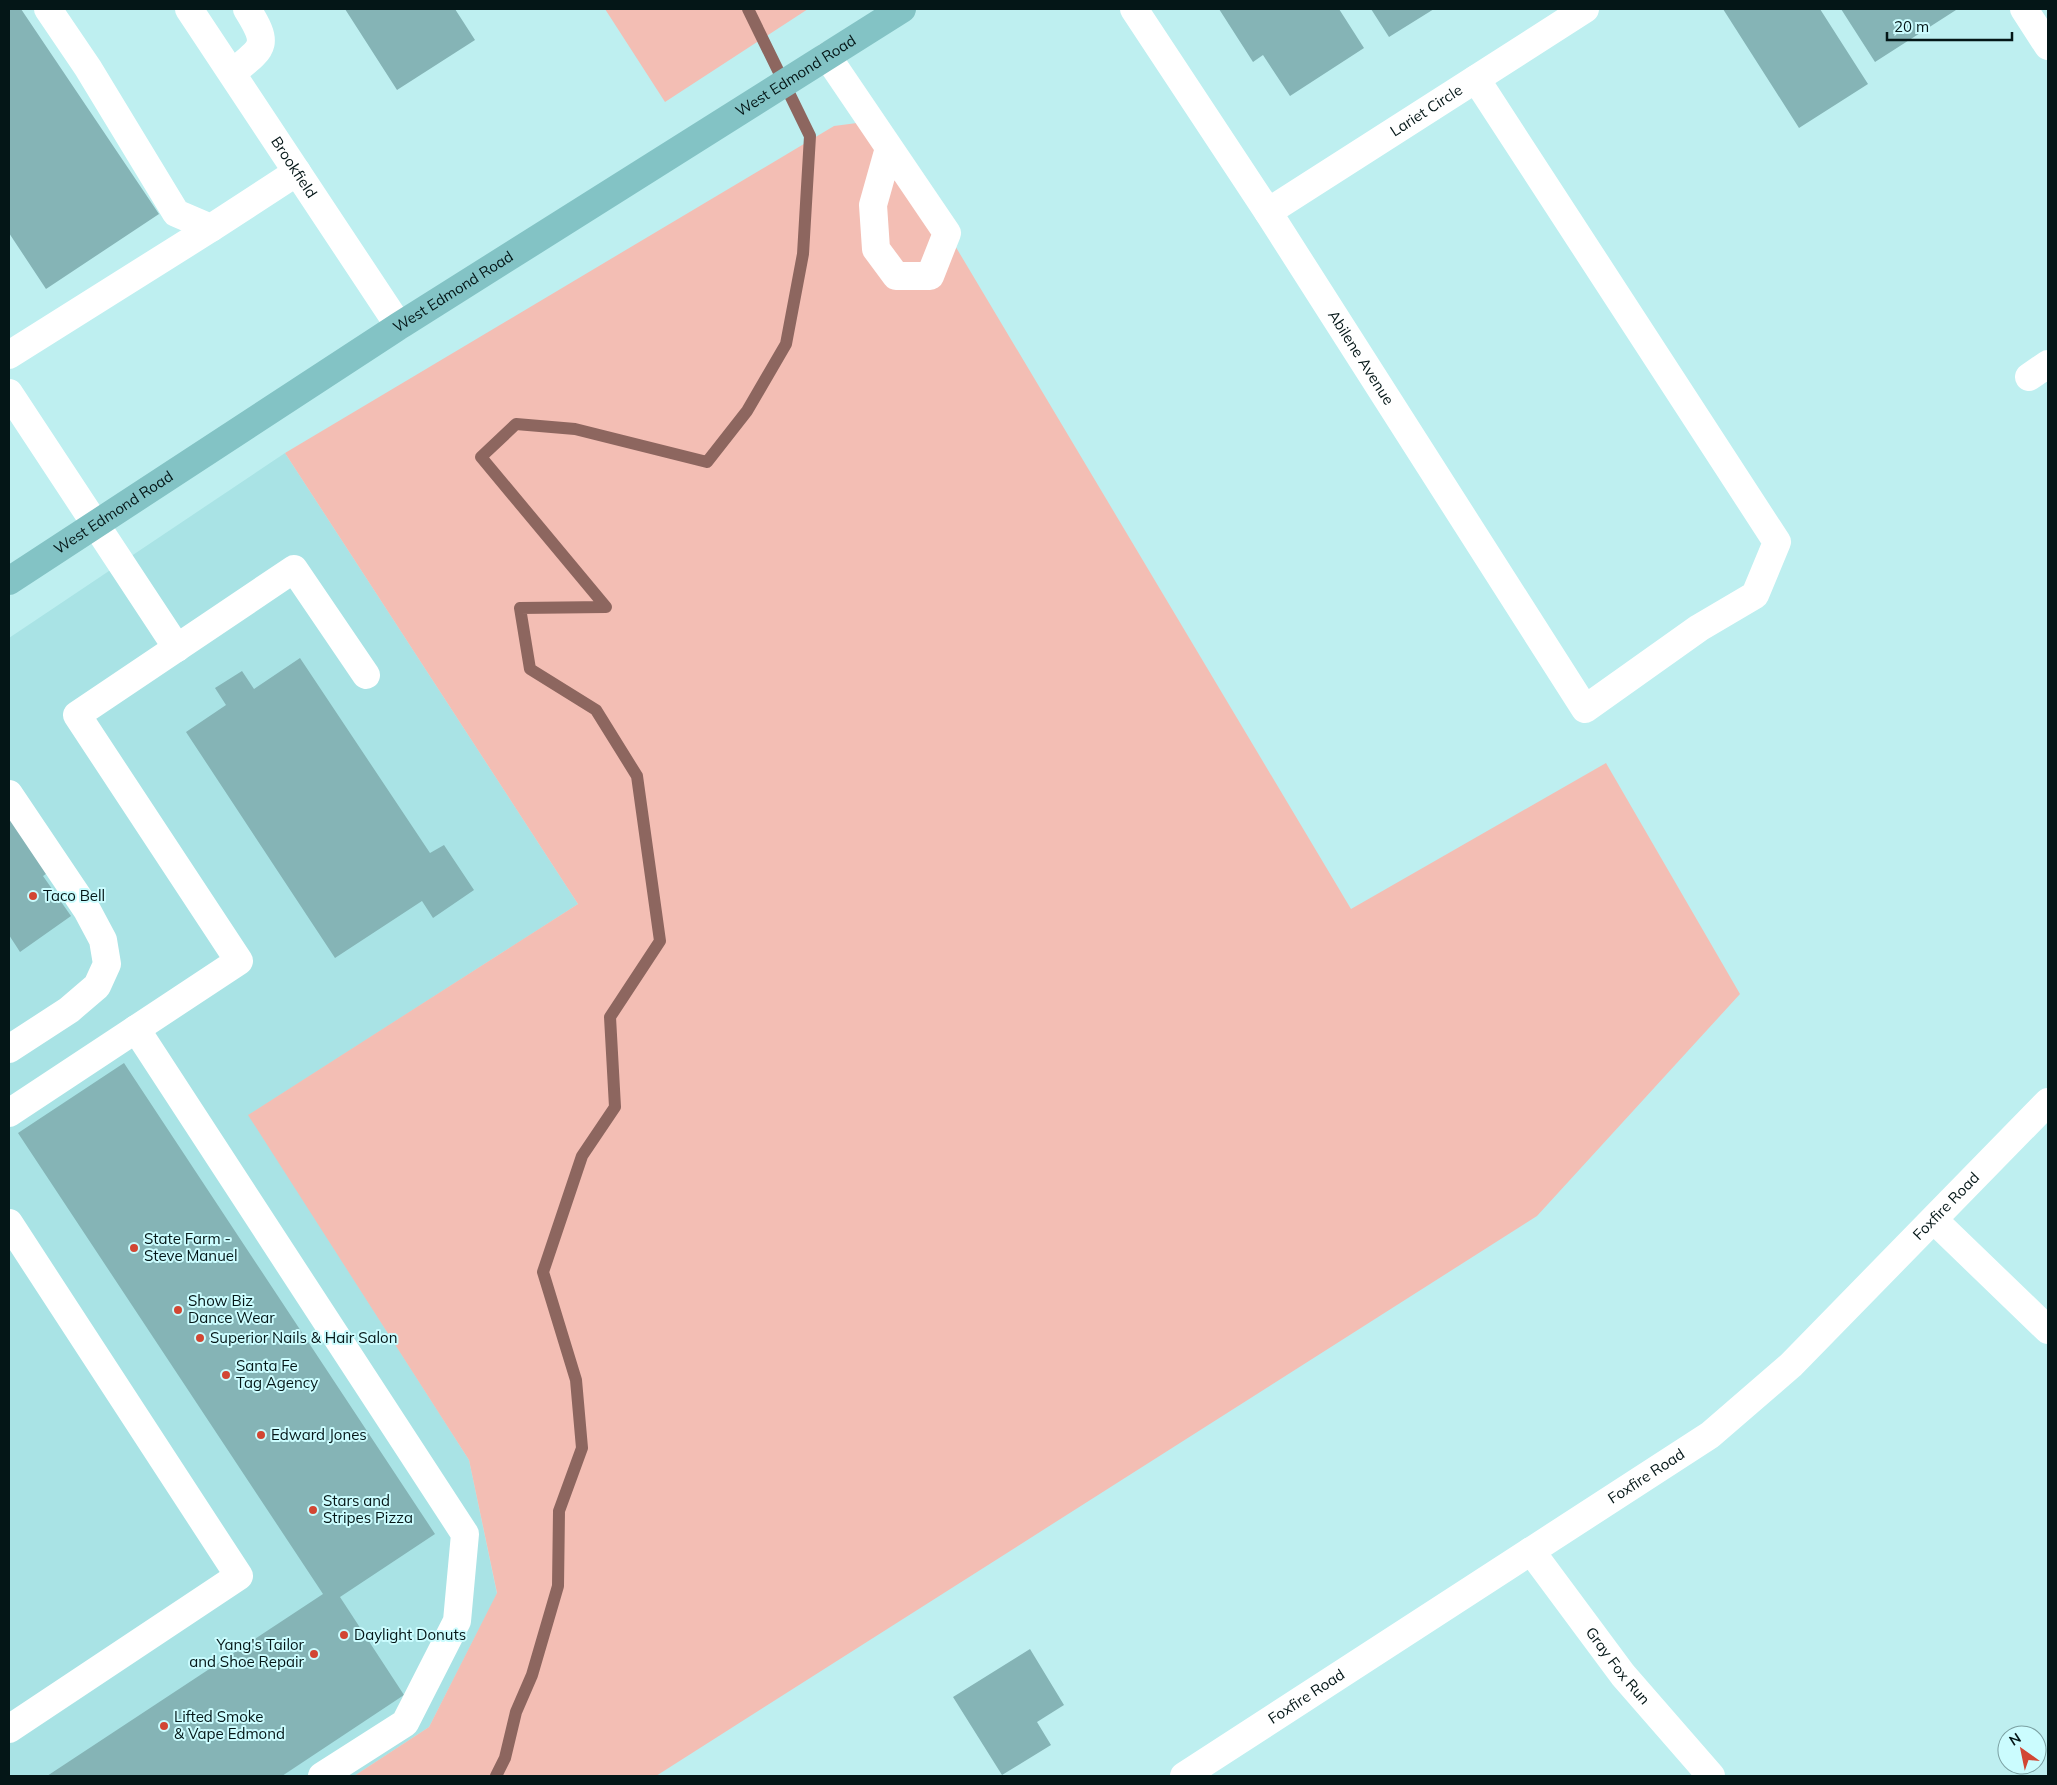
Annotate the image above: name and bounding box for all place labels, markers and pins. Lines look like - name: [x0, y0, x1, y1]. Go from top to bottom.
- place label: Taco Bell: [43, 886, 105, 905]
- marker: Taco Bell: [27, 890, 39, 902]
- place label: State Farm - Steve Manuel: [144, 1229, 238, 1265]
- marker: State Farm - Steve Manuel: [128, 1242, 140, 1254]
- place label: Show Biz Dance Wear: [188, 1291, 275, 1327]
- marker: Show Biz Dance Wear: [172, 1304, 184, 1316]
- place label: Superior Nails & Hair Salon: [210, 1328, 397, 1347]
- marker: Superior Nails & Hair Salon: [194, 1332, 206, 1344]
- place label: Santa Fe Tag Agency: [236, 1356, 318, 1392]
- marker: Santa Fe Tag Agency: [220, 1369, 232, 1381]
- place label: Edward Jones: [271, 1425, 367, 1444]
- marker: Edward Jones: [255, 1429, 267, 1441]
- place label: Stars and Stripes Pizza: [323, 1491, 413, 1527]
- marker: Stars and Stripes Pizza: [307, 1504, 319, 1516]
- place label: Daylight Donuts: [354, 1625, 466, 1644]
- marker: Daylight Donuts: [338, 1629, 350, 1641]
- place label: Yang's Tailor and Shoe Repair: [189, 1635, 305, 1671]
- marker: Yang's Tailor and Shoe Repair: [308, 1648, 320, 1660]
- place label: Lifted Smoke & Vape Edmond: [174, 1707, 285, 1743]
- marker: Lifted Smoke & Vape Edmond: [158, 1720, 170, 1732]

